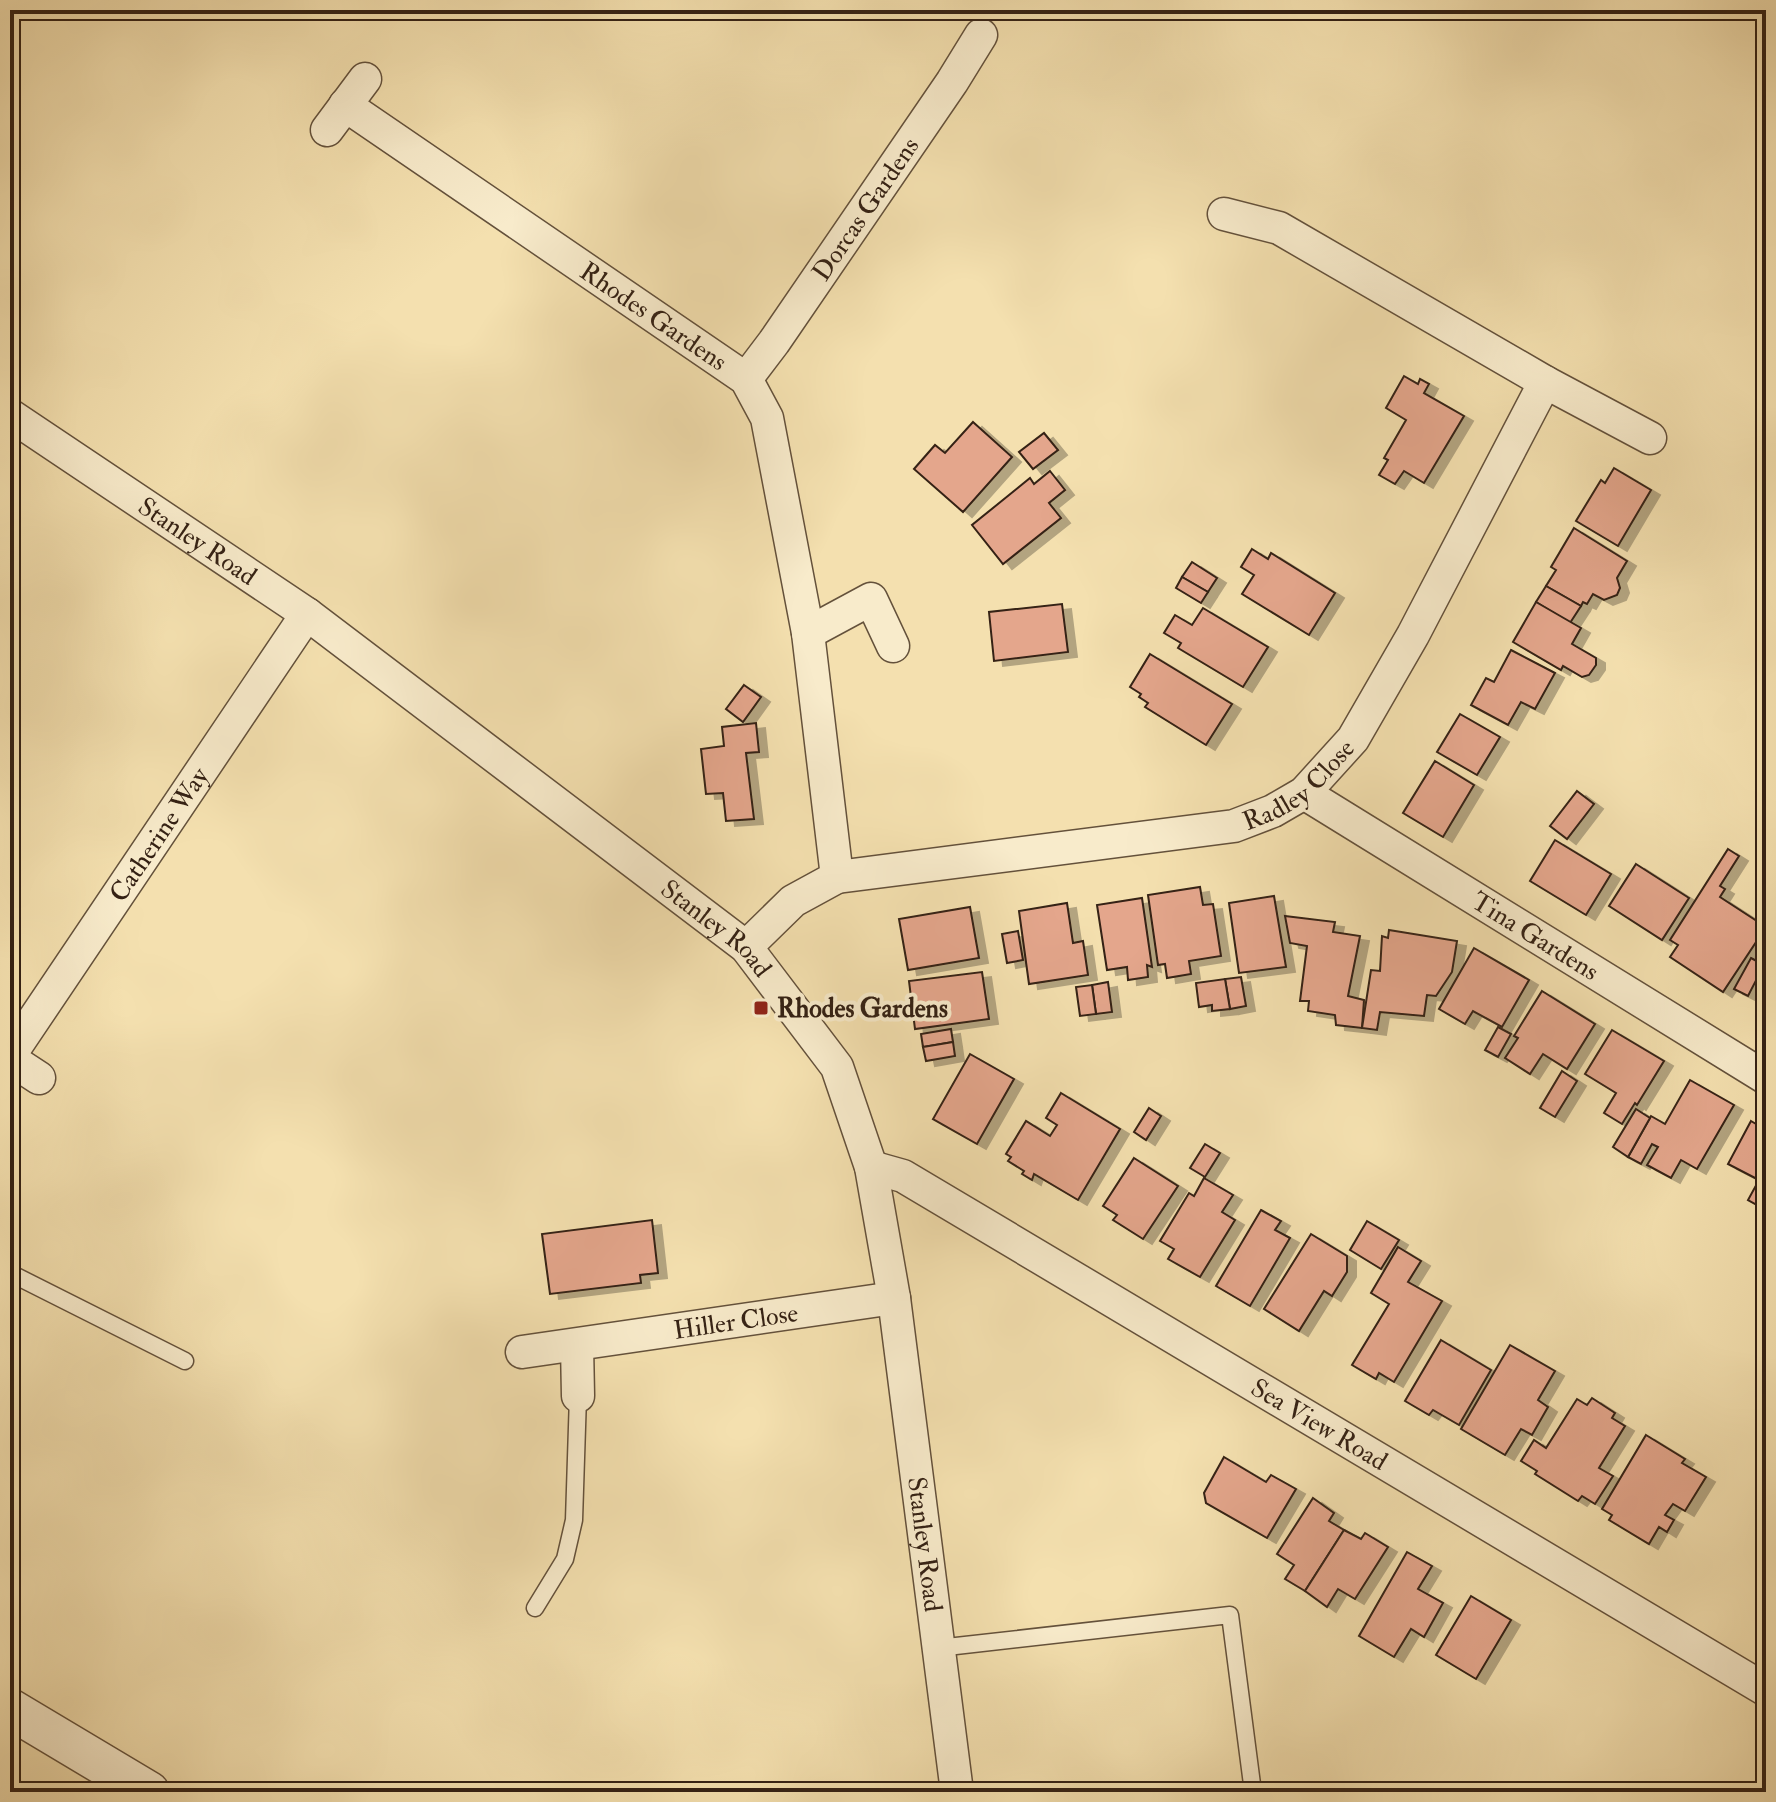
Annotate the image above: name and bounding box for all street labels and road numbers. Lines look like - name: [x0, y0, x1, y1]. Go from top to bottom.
- street label: Dorcas Gardens: [806, 131, 927, 287]
- street label: Rhodes Gardens: [574, 255, 733, 378]
- street label: Stanley Road: [132, 491, 263, 593]
- street label: Radley Close: [1238, 733, 1362, 838]
- street label: Catherine Way: [103, 761, 216, 908]
- street label: Stanley Road: [654, 873, 778, 984]
- street label: Tina Gardens: [1465, 885, 1605, 988]
- street label: Hiller Close: [672, 1297, 800, 1347]
- street label: Sea View Road: [1245, 1372, 1393, 1478]
- street label: Stanley Road: [900, 1475, 949, 1614]

